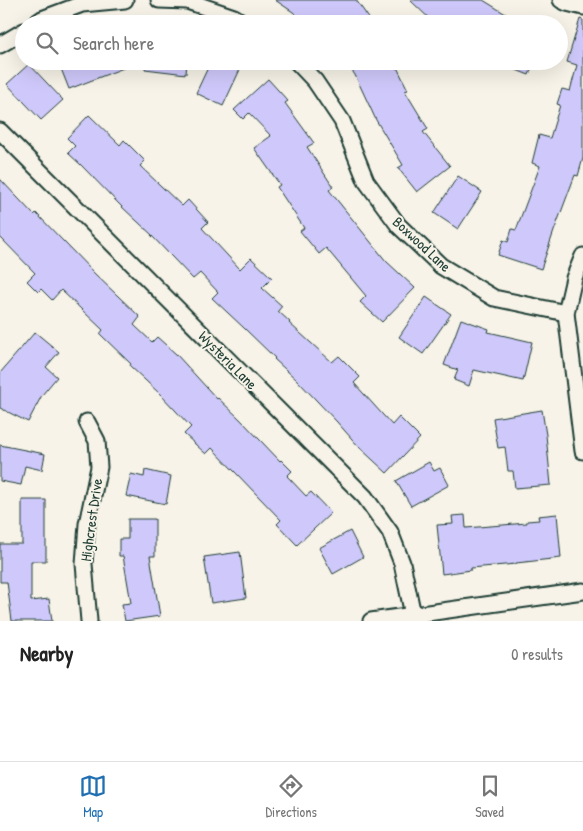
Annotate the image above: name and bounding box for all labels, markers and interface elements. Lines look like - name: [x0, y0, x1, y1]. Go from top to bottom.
- search box: [15, 15, 568, 70]
- icon: search: [33, 29, 61, 57]
- text: Search here: [73, 30, 154, 56]
- street label: Boxwood Lane: [388, 211, 456, 277]
- street label: Wysteria Lane: [194, 326, 262, 394]
- street label: Highcrest Drive: [75, 477, 107, 563]
- text: Nearby: [20, 639, 73, 668]
- text: 0 results: [511, 643, 563, 665]
- tab: Map: [79, 772, 107, 821]
- tab: Directions: [265, 772, 317, 821]
- tab: Saved: [475, 772, 504, 821]

